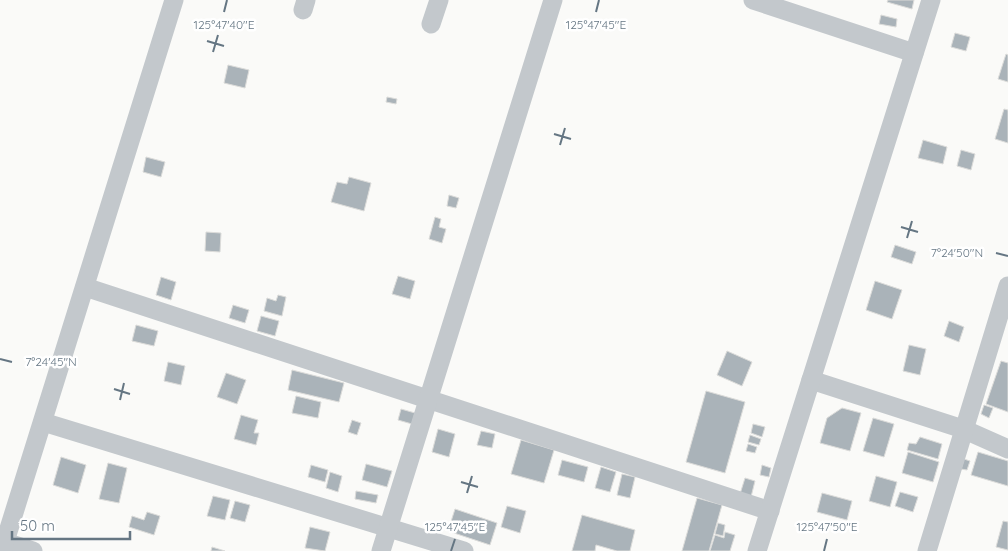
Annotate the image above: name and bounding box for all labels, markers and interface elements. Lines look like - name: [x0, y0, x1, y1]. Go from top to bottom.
- text: 125°47'40"E: [194, 17, 255, 32]
- text: 125°47'45"E: [566, 17, 626, 32]
- text: 7°24'50"N: [931, 245, 983, 260]
- text: 7°24'45"N: [25, 354, 77, 369]
- scale bar: [12, 508, 130, 540]
- text: 50 m: [20, 516, 55, 535]
- text: 125°47'45"E: [425, 519, 485, 534]
- text: 125°47'50"E: [796, 519, 858, 534]

